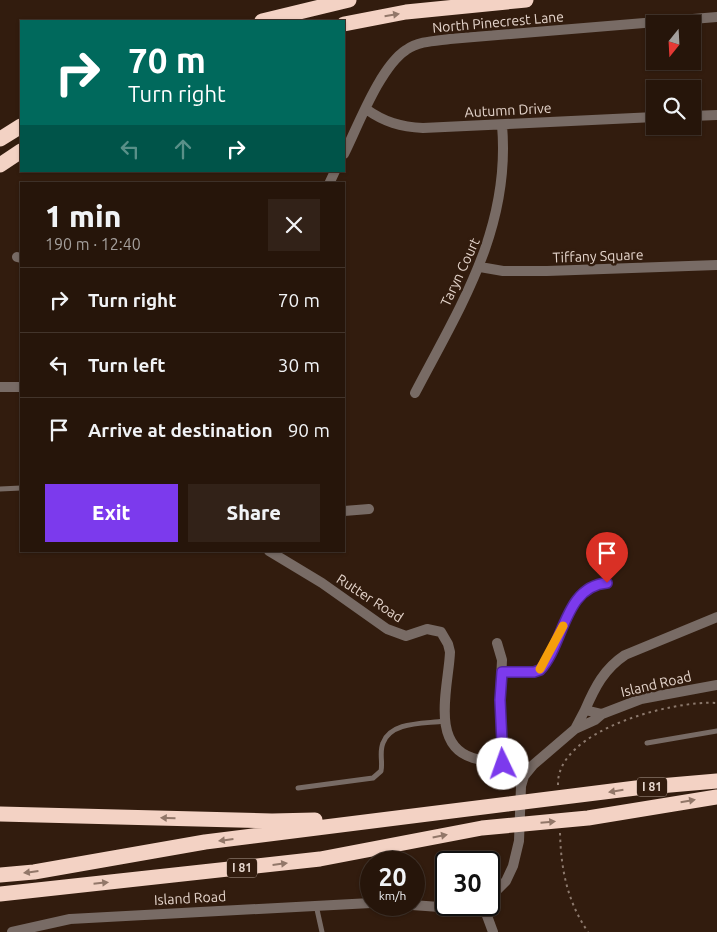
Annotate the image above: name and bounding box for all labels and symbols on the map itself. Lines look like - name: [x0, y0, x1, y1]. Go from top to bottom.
- street label: North Pinecrest Lane: [432, 8, 564, 36]
- one-way arrow: [384, 10, 400, 18]
- north arrow: [646, 15, 701, 70]
- street label: Autumn Drive: [464, 100, 552, 120]
- street label: Taryn Court: [437, 235, 483, 309]
- street label: Tiffany Square: [552, 246, 644, 266]
- pin: [586, 532, 628, 583]
- street label: Rutter Road: [334, 571, 406, 625]
- street label: Island Road: [619, 668, 693, 700]
- position arrow: [476, 737, 528, 789]
- road number: I 81: [637, 778, 667, 796]
- one-way arrow: [608, 787, 624, 795]
- one-way arrow: [680, 796, 696, 804]
- one-way arrow: [160, 814, 176, 822]
- one-way arrow: [541, 817, 557, 825]
- one-way arrow: [432, 831, 448, 839]
- one-way arrow: [217, 836, 233, 844]
- speed limit sign: 30: [435, 851, 500, 916]
- road number: I 81: [227, 858, 257, 878]
- one-way arrow: [272, 860, 288, 868]
- one-way arrow: [23, 868, 39, 876]
- one-way arrow: [93, 879, 109, 887]
- street label: Island Road: [154, 888, 226, 908]

